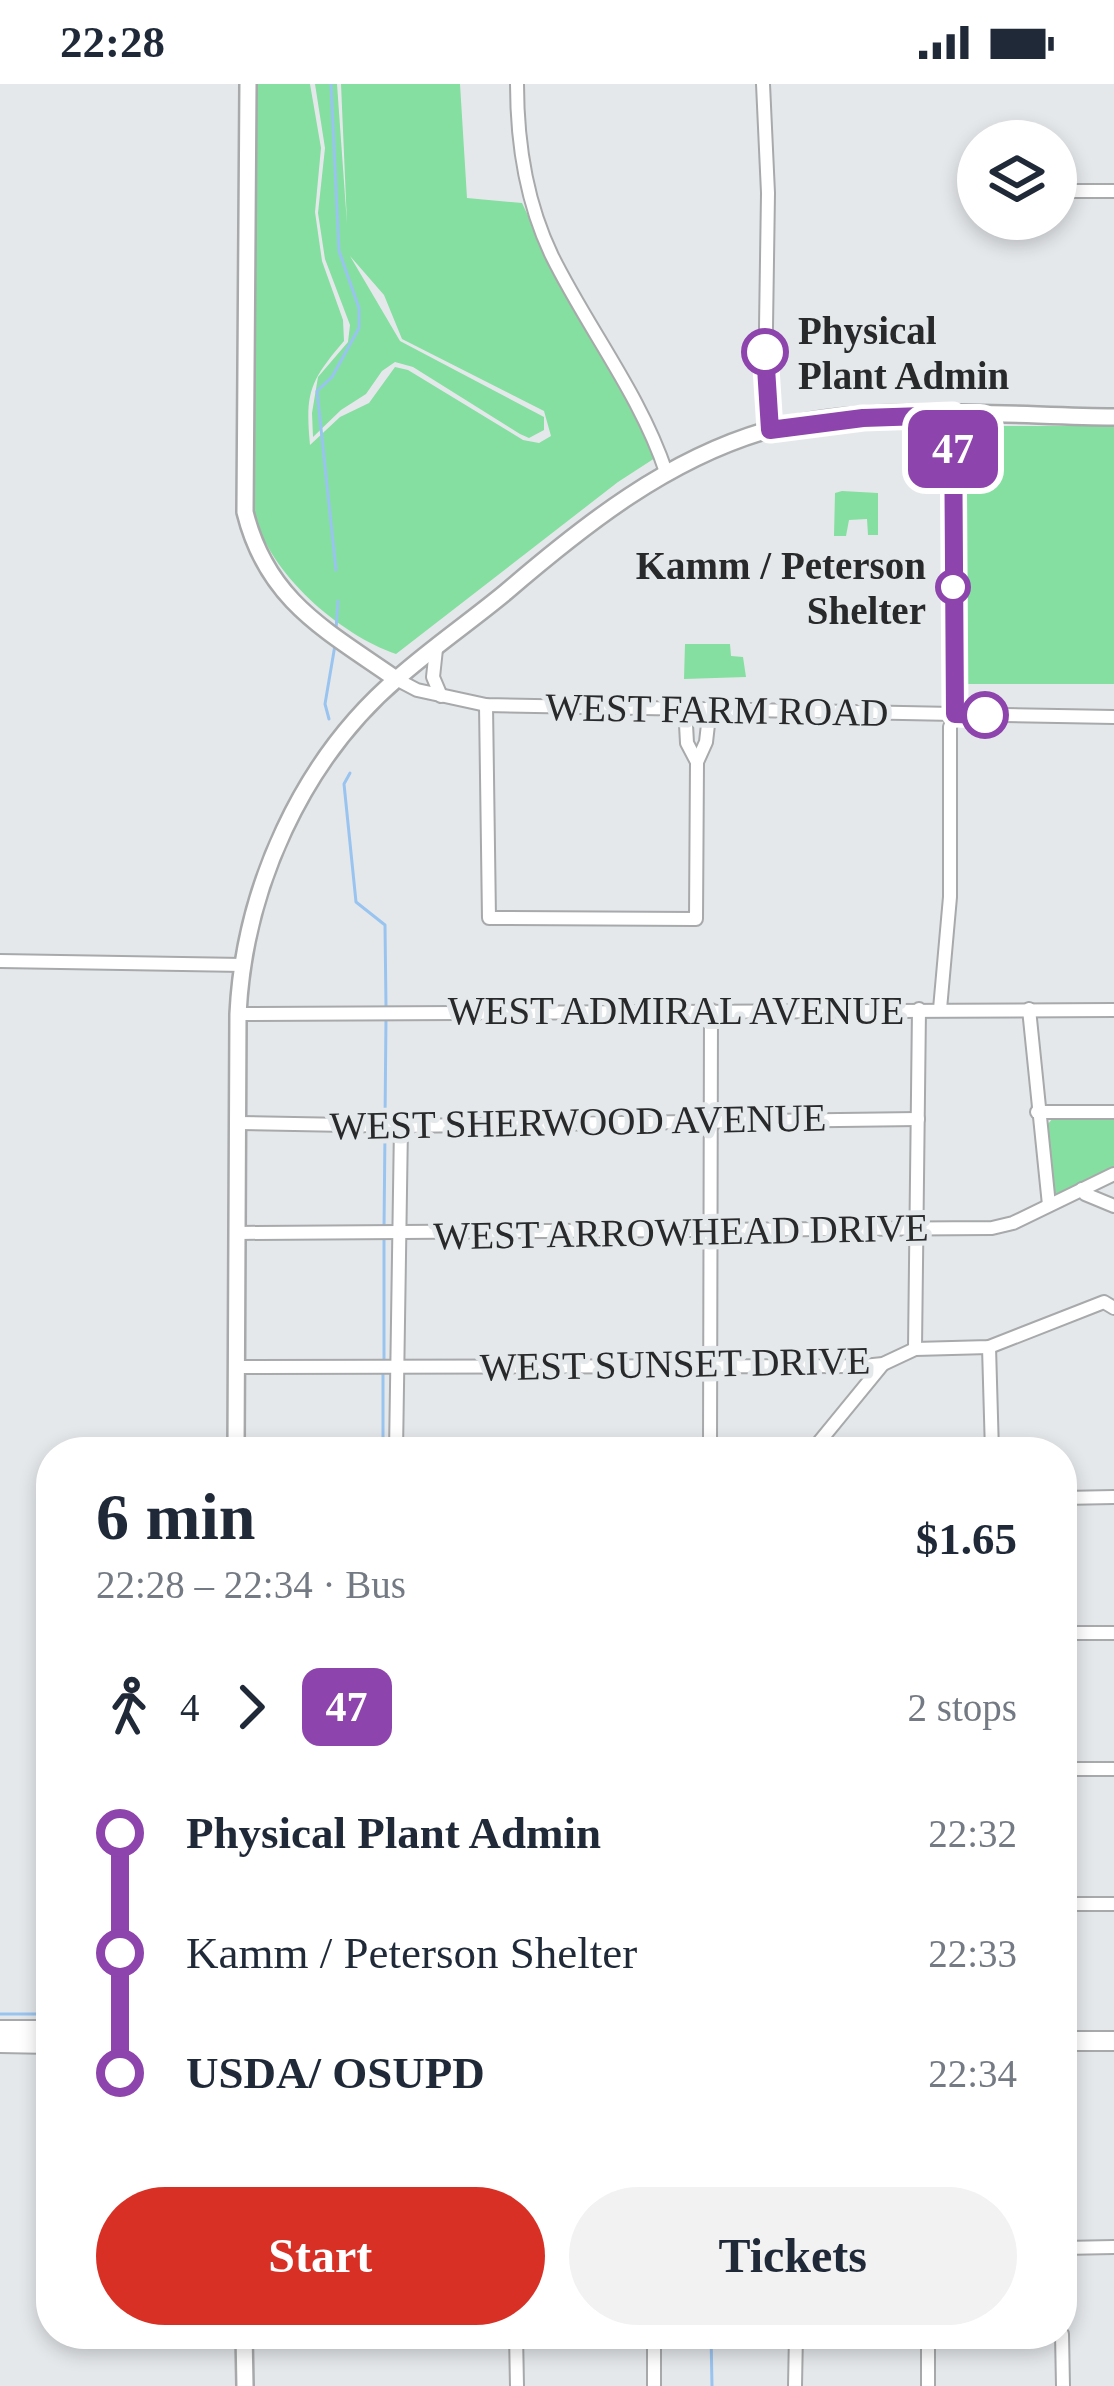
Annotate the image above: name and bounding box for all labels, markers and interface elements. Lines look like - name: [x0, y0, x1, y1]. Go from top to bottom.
- text: 22:28: [60, 17, 165, 67]
- map controls: [957, 120, 1077, 240]
- button: layers: [957, 120, 1077, 240]
- place label: Physical Plant Admin: [798, 309, 1010, 397]
- marker: Physical Plant Admin: [743, 330, 787, 374]
- line badge: 47: [899, 410, 1007, 488]
- text: 47: [932, 426, 974, 472]
- place label: Kamm / Peterson Shelter: [636, 544, 926, 632]
- marker: Kamm / Peterson Shelter: [937, 571, 969, 603]
- street label: WEST FARM ROAD: [545, 685, 889, 734]
- unlabelled marker: [963, 693, 1007, 737]
- street label: WEST ADMIRAL AVENUE: [448, 989, 904, 1032]
- street label: WEST SHERWOOD AVENUE: [329, 1096, 827, 1147]
- street label: WEST ARROWHEAD DRIVE: [433, 1206, 929, 1257]
- street label: WEST SUNSET DRIVE: [479, 1339, 871, 1388]
- text: 6 min: [96, 1480, 256, 1553]
- text: $1.65: [916, 1514, 1017, 1564]
- text: 22:28 – 22:34 · Bus: [96, 1563, 406, 1606]
- icon: walk: [96, 1674, 162, 1740]
- icon: forward: [218, 1674, 284, 1740]
- text: 47: [326, 1684, 368, 1730]
- text: 4: [180, 1686, 200, 1729]
- text: 2 stops: [908, 1686, 1017, 1729]
- text: Physical Plant Admin: [186, 1808, 601, 1858]
- text: 22:32: [928, 1812, 1017, 1855]
- text: Kamm / Peterson Shelter: [186, 1928, 637, 1978]
- text: 22:33: [928, 1932, 1017, 1975]
- text: USDA/ OSUPD: [186, 2048, 485, 2098]
- text: 22:34: [928, 2052, 1017, 2095]
- button: Start: [96, 2187, 545, 2325]
- button: Tickets: [569, 2187, 1017, 2325]

